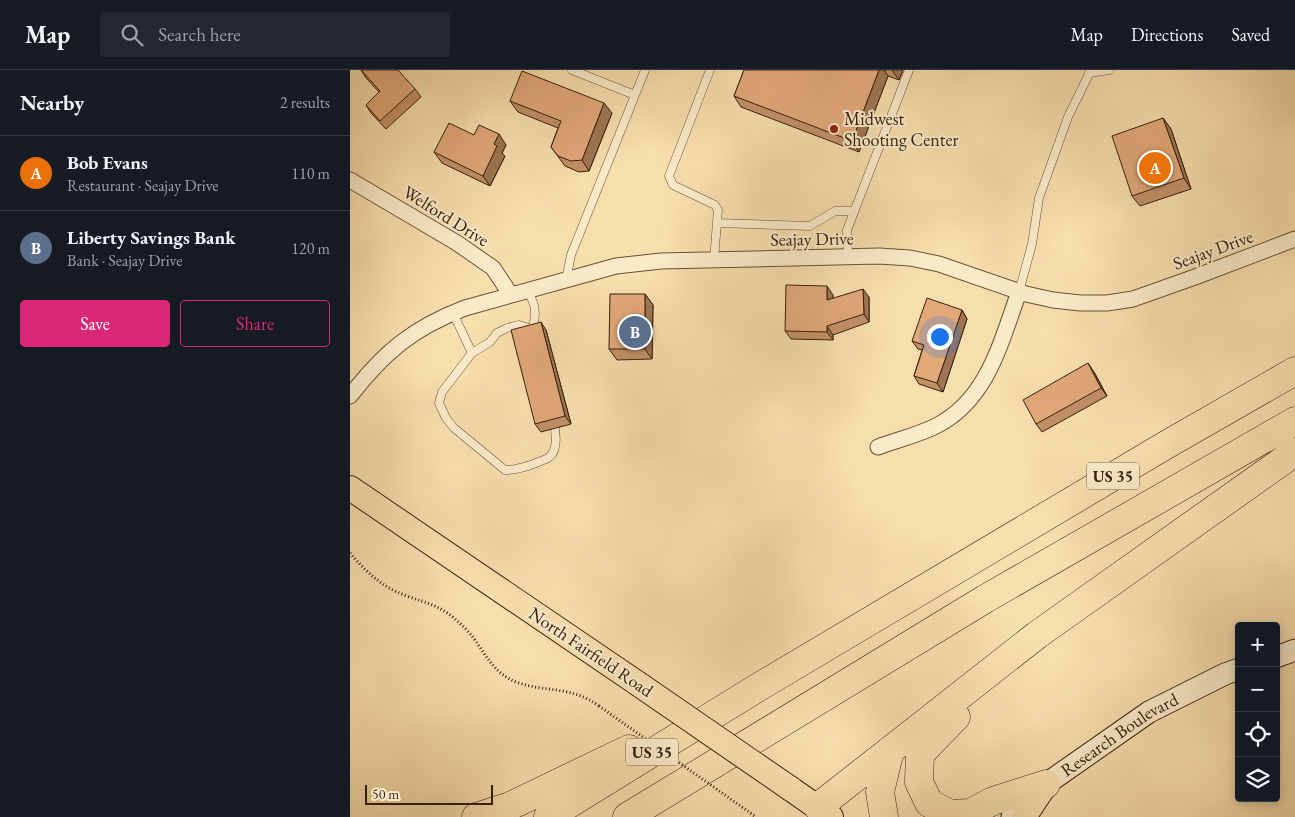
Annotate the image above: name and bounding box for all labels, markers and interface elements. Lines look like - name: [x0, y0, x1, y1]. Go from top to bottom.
- search box: [100, 12, 450, 57]
- text: Map: [25, 19, 70, 50]
- icon: search: [118, 21, 146, 49]
- text: Search here: [158, 22, 241, 47]
- text: Map: [1071, 23, 1103, 46]
- text: Directions: [1131, 23, 1203, 46]
- text: Saved: [1231, 23, 1270, 46]
- text: Nearby: [20, 89, 84, 116]
- text: 2 results: [280, 92, 330, 113]
- place label: Midwest Shooting Center: [844, 107, 958, 151]
- marker: Midwest Shooting Center: [828, 123, 840, 135]
- pin: A: [1139, 149, 1171, 187]
- text: Bob Evans: [67, 150, 148, 175]
- text: A: [30, 163, 42, 184]
- text: 110 m: [291, 163, 330, 184]
- text: Restaurant · Seajay Drive: [67, 175, 219, 196]
- street label: Welford Drive: [399, 180, 494, 251]
- street label: Seajay Drive: [1170, 224, 1256, 275]
- text: Liberty Savings Bank: [67, 225, 236, 250]
- street label: Seajay Drive: [770, 226, 854, 251]
- text: B: [31, 238, 41, 259]
- text: 120 m: [291, 238, 330, 259]
- text: Bank · Seajay Drive: [67, 250, 182, 271]
- button: Save: [20, 300, 170, 347]
- button: Share: [180, 300, 330, 347]
- pin: B: [619, 313, 651, 351]
- your location: [927, 324, 953, 350]
- road number: US 35: [1087, 462, 1139, 490]
- street label: North Fairfield Road: [525, 602, 659, 702]
- map controls: [1235, 622, 1280, 802]
- button: +: [1235, 622, 1280, 667]
- button: −: [1235, 667, 1280, 712]
- street label: Research Boulevard: [1056, 687, 1183, 781]
- button: locate: [1235, 712, 1280, 757]
- road number: US 35: [626, 739, 678, 766]
- button: layers: [1235, 757, 1280, 802]
- scale bar: [365, 782, 492, 805]
- text: 50 m: [372, 785, 399, 803]

